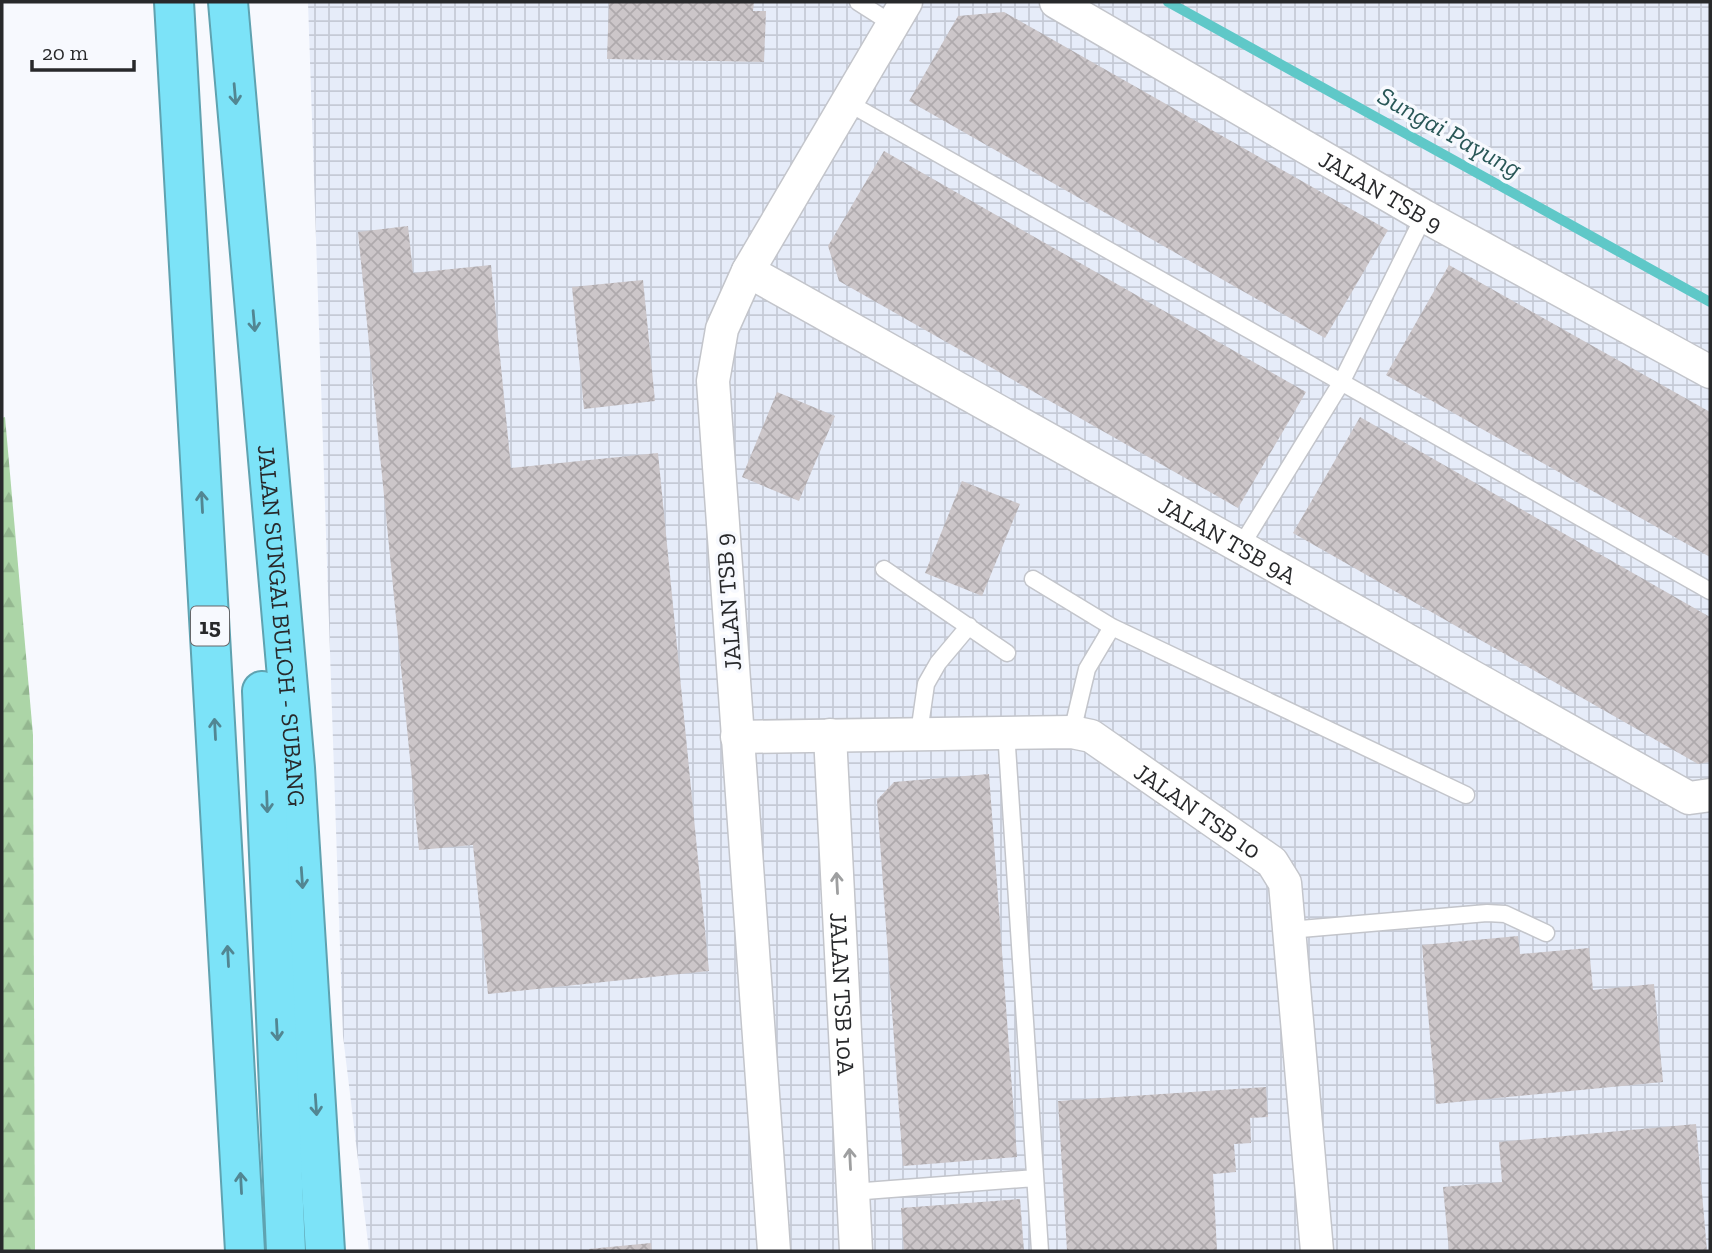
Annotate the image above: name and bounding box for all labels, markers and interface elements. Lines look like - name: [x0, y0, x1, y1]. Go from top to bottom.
- scale bar: [32, 28, 133, 72]
- text: 20 m: [42, 40, 88, 65]
- water label: Sungai Payung: [1372, 79, 1528, 185]
- one-way arrow: [229, 82, 242, 105]
- street label: JALAN TSB 9: [1314, 144, 1448, 238]
- one-way arrow: [248, 309, 261, 332]
- street label: JALAN SUNGAI BULOH - SUBANG: [252, 443, 312, 807]
- one-way arrow: [196, 490, 209, 513]
- street label: JALAN TSB 9A: [1154, 490, 1302, 590]
- street label: JALAN TSB 9: [709, 532, 747, 672]
- road number: 15: [191, 606, 229, 646]
- one-way arrow: [209, 718, 222, 741]
- street label: JALAN TSB 10: [1129, 756, 1267, 865]
- one-way arrow: [261, 791, 274, 814]
- one-way arrow: [295, 866, 308, 889]
- one-way arrow: [831, 871, 844, 894]
- street label: JALAN TSB 10A: [824, 911, 862, 1076]
- one-way arrow: [222, 945, 235, 968]
- one-way arrow: [270, 1018, 283, 1041]
- one-way arrow: [310, 1093, 323, 1116]
- one-way arrow: [844, 1147, 857, 1170]
- one-way arrow: [234, 1172, 247, 1195]

